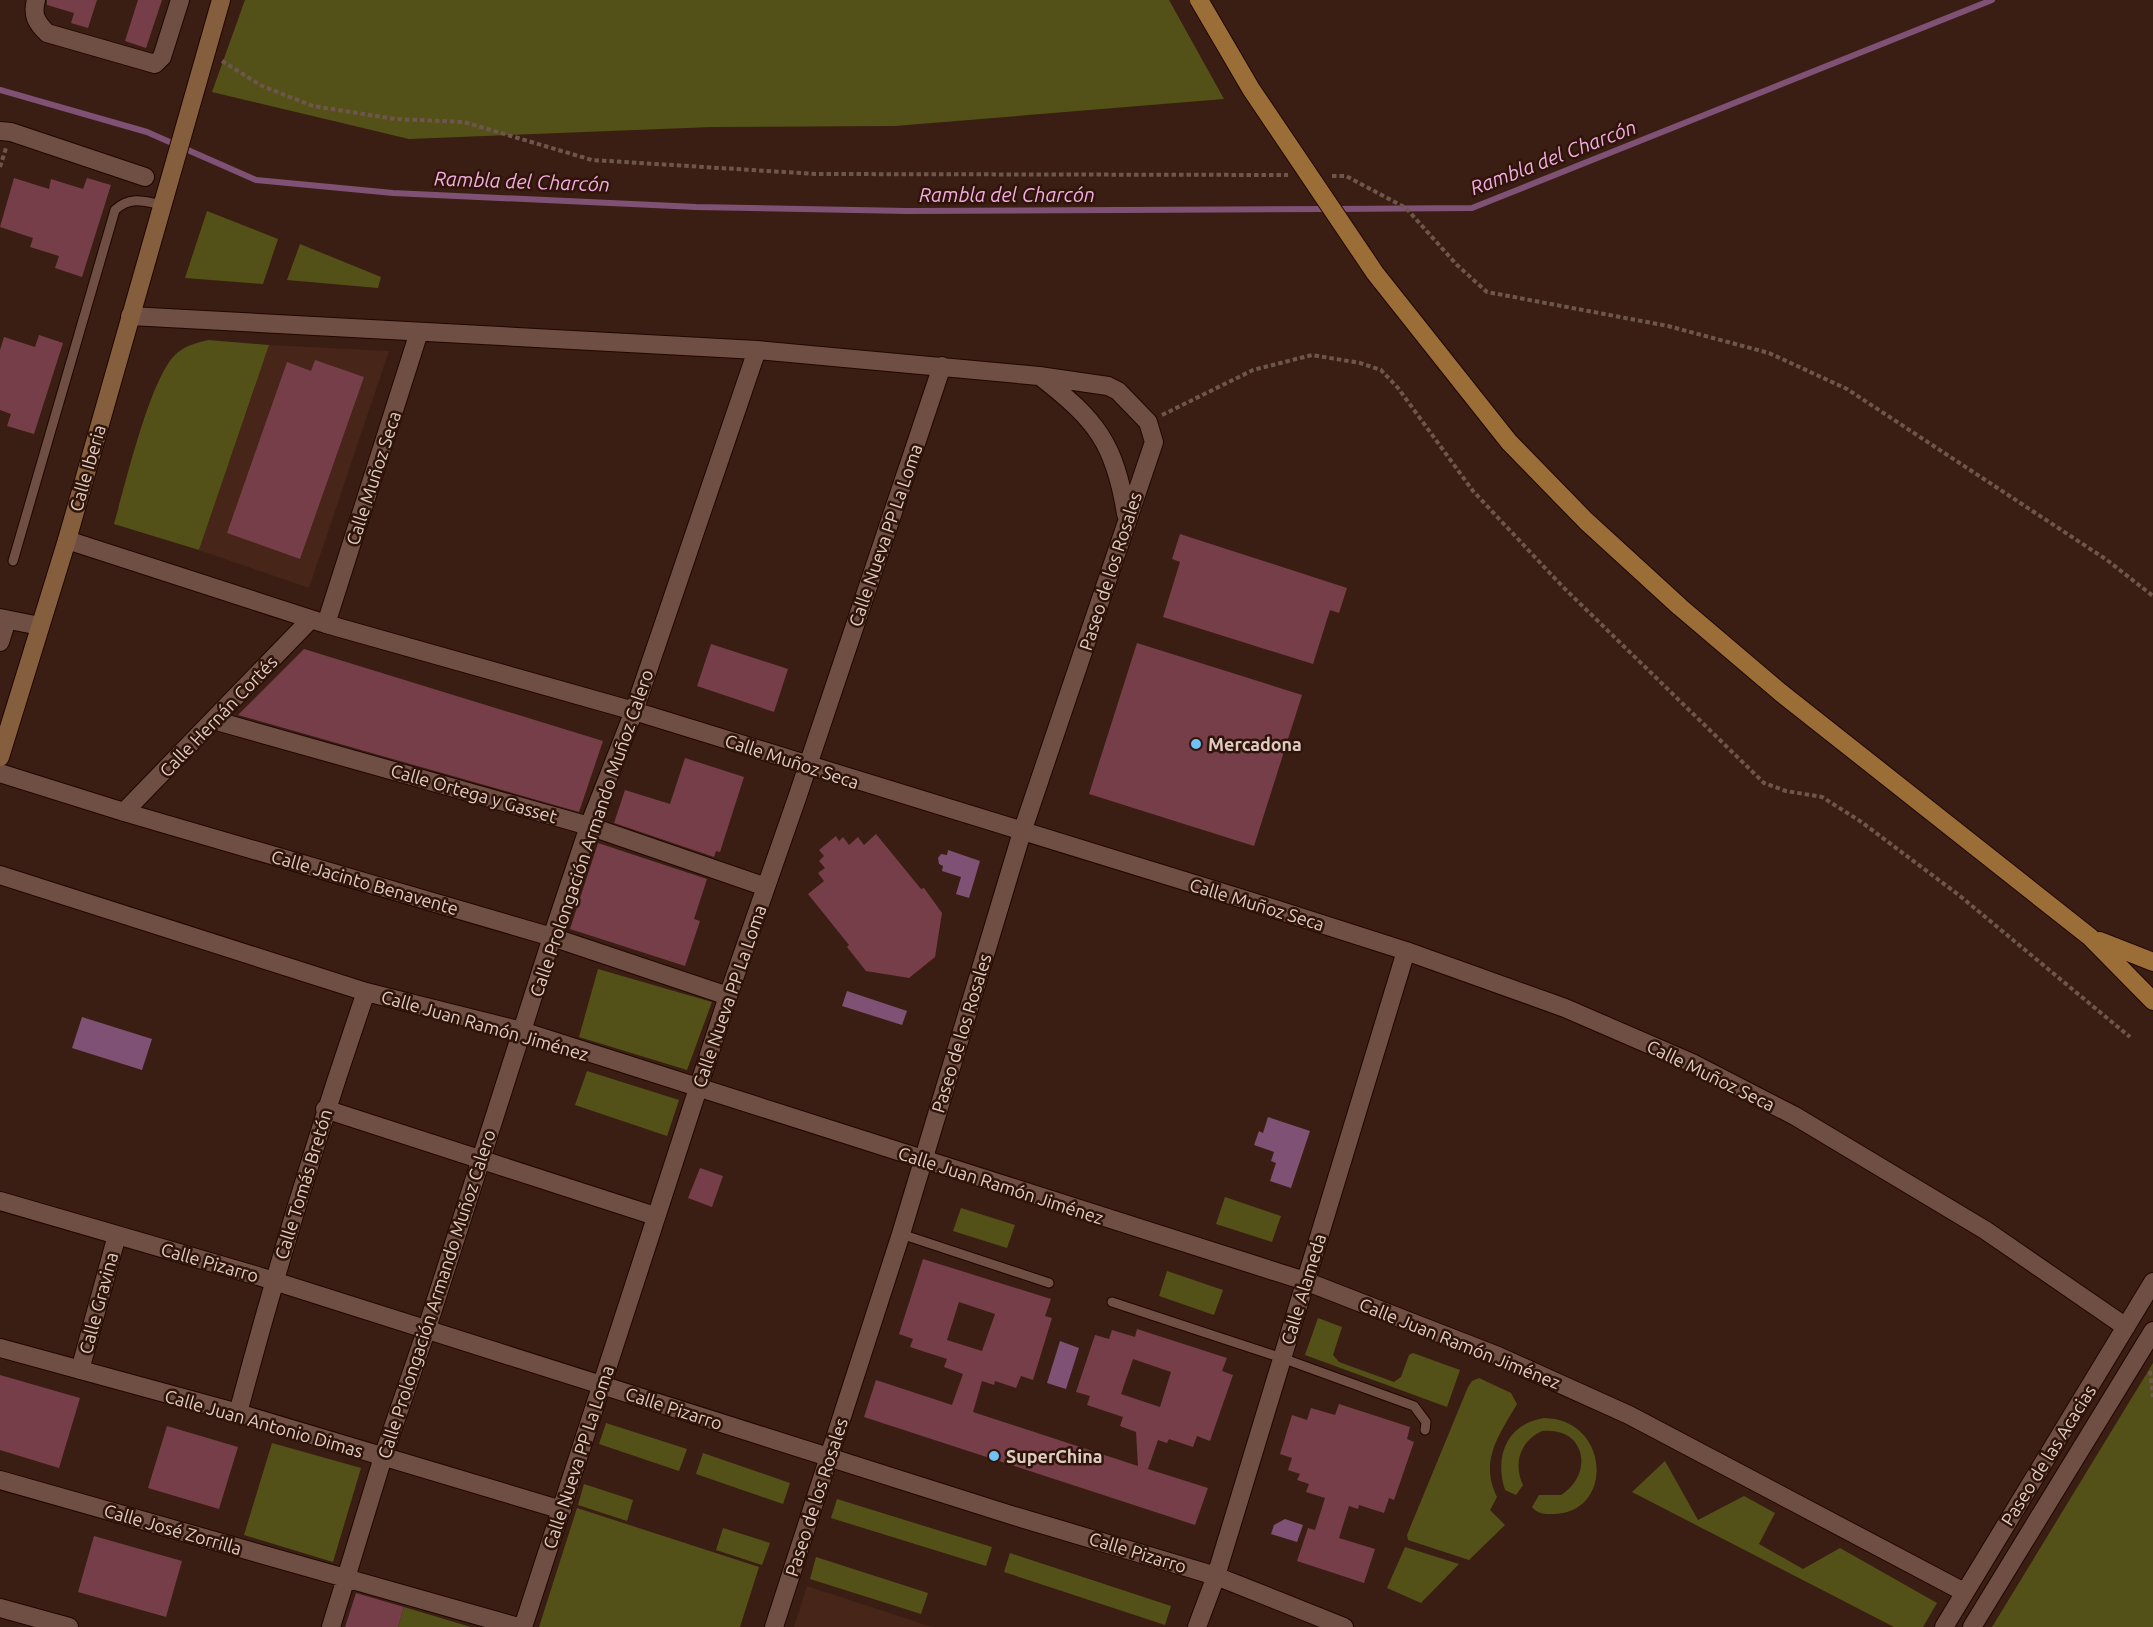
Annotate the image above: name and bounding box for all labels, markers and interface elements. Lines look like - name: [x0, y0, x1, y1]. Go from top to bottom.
- water label: Rambla del Charcón: [1467, 115, 1639, 199]
- water label: Rambla del Charcón: [434, 166, 610, 196]
- water label: Rambla del Charcón: [919, 183, 1095, 206]
- street label: Calle Muñoz Seca: [342, 408, 404, 548]
- street label: Calle Iberia: [65, 422, 109, 514]
- street label: Calle Nueva PP La Loma: [844, 441, 926, 629]
- street label: Paseo de los Rosales: [1075, 489, 1145, 653]
- street label: Calle Hernán Cortés: [155, 651, 281, 781]
- street label: Calle Prolongación Armando Muñoz Calero: [525, 667, 657, 999]
- street label: Calle Muñoz Seca: [722, 730, 862, 792]
- place label: Mercadona: [1208, 734, 1302, 754]
- marker: Mercadona: [1189, 737, 1203, 751]
- street label: Calle Ortega y Gasset: [389, 760, 559, 826]
- street label: Calle Jacinto Benavente: [269, 846, 461, 918]
- street label: Calle Muñoz Seca: [1187, 874, 1327, 934]
- street label: Calle Nueva PP La Loma: [688, 902, 770, 1090]
- street label: Paseo de los Rosales: [927, 951, 995, 1115]
- street label: Calle Juan Ramón Jiménez: [379, 986, 591, 1064]
- street label: Calle Muñoz Seca: [1644, 1035, 1778, 1115]
- street label: Calle Tomás Bretón: [271, 1106, 335, 1262]
- street label: Calle Prolongación Armando Muñoz Calero: [373, 1127, 499, 1461]
- street label: Calle Juan Ramón Jiménez: [896, 1142, 1106, 1228]
- street label: Calle Alameda: [1277, 1231, 1329, 1347]
- street label: Calle Pizarro: [159, 1239, 261, 1285]
- street label: Calle Gravina: [75, 1250, 121, 1356]
- street label: Calle Juan Ramón Jiménez: [1357, 1294, 1563, 1392]
- street label: Calle Nueva PP La Loma: [539, 1363, 617, 1551]
- street label: Paseo de las Acacias: [1997, 1381, 2099, 1529]
- street label: Calle Pizarro: [623, 1383, 725, 1433]
- street label: Calle Juan Antonio Dimas: [163, 1385, 366, 1461]
- street label: Paseo de los Rosales: [781, 1415, 851, 1579]
- place label: SuperChina: [1006, 1446, 1103, 1466]
- marker: SuperChina: [987, 1449, 1001, 1463]
- street label: Calle José Zorrilla: [102, 1500, 244, 1558]
- street label: Calle Pizarro: [1087, 1528, 1189, 1576]

